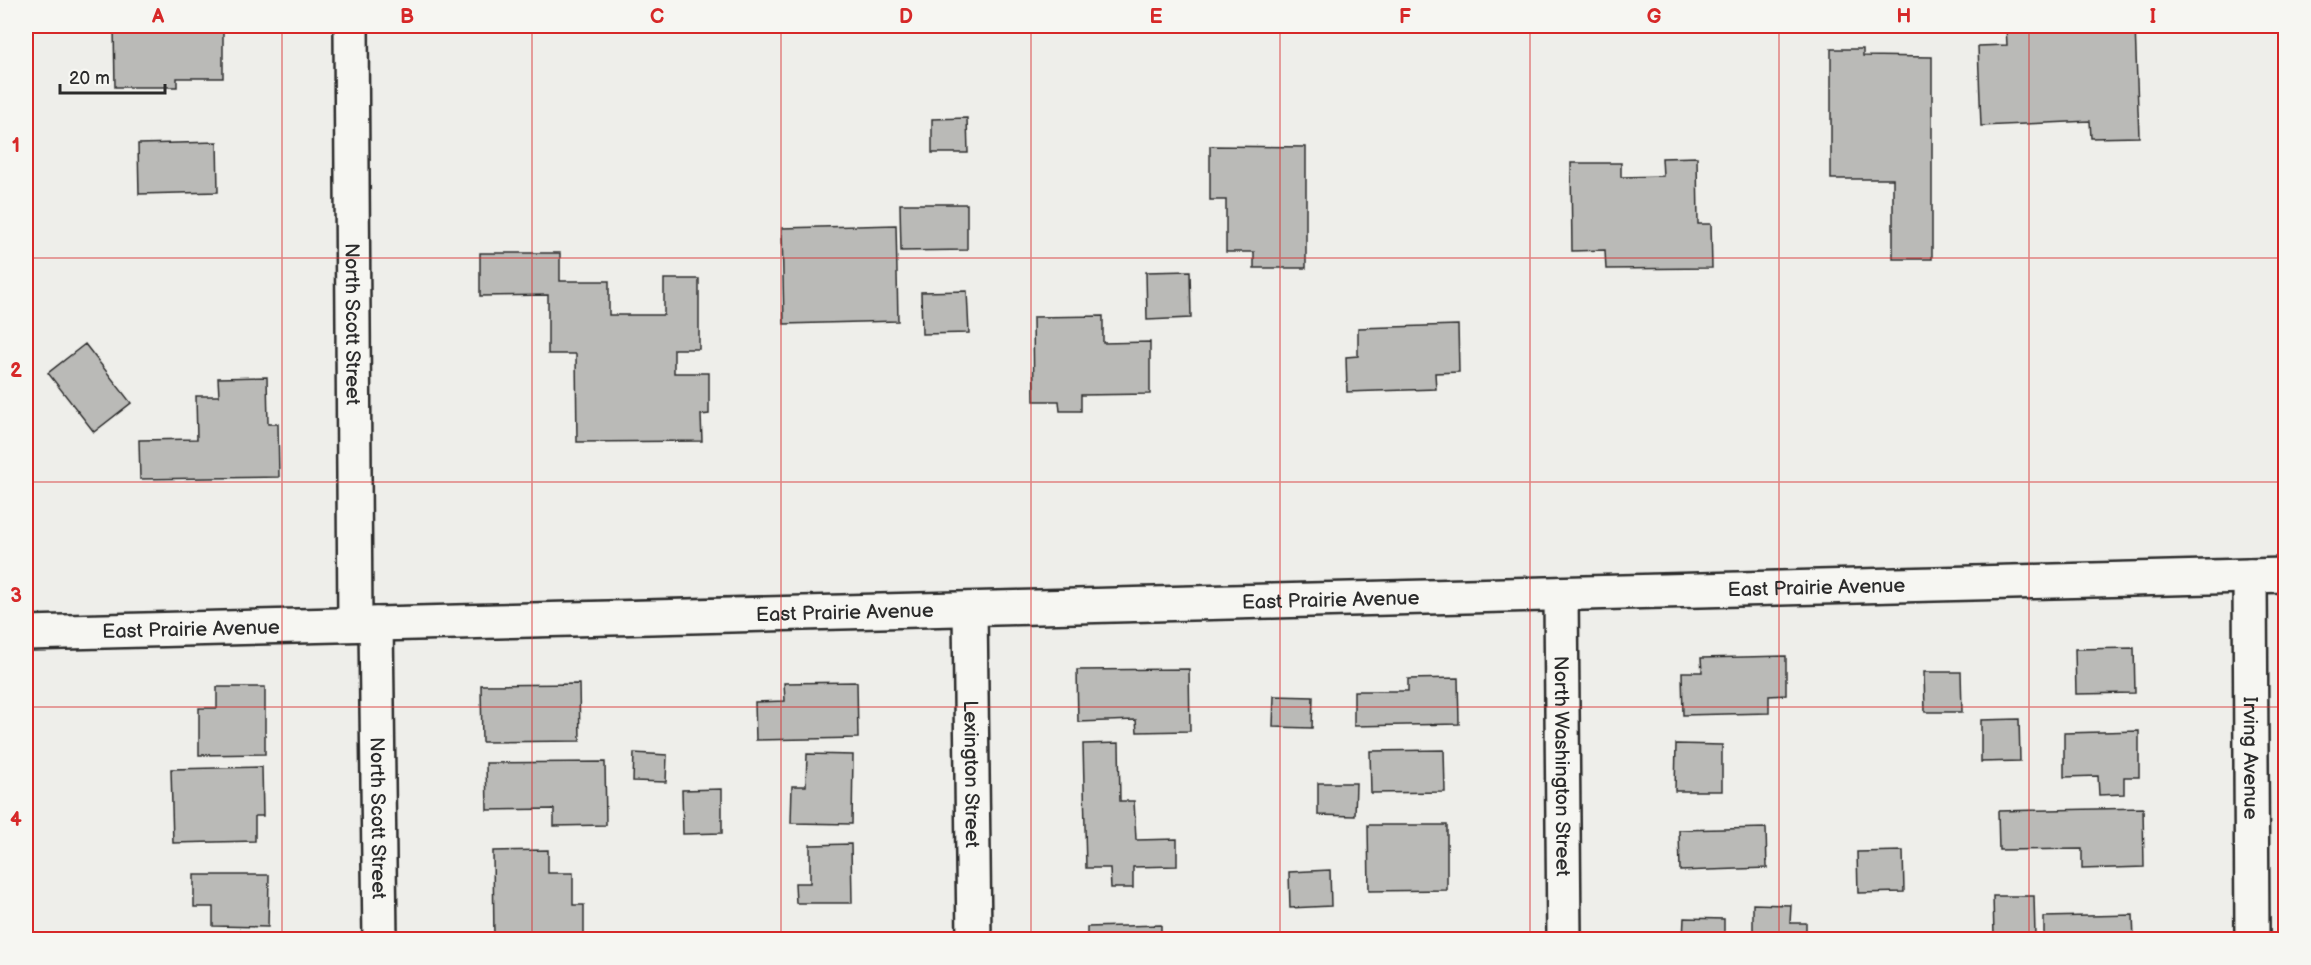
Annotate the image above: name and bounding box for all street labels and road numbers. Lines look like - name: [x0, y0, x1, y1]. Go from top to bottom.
- street label: North Scott Street: [339, 243, 365, 405]
- street label: East Prairie Avenue: [1727, 574, 1906, 602]
- street label: East Prairie Avenue: [1241, 586, 1420, 615]
- street label: East Prairie Avenue: [756, 599, 934, 627]
- street label: East Prairie Avenue: [102, 615, 280, 644]
- street label: North Washington Street: [1549, 656, 1574, 876]
- street label: Irving Avenue: [2238, 696, 2262, 820]
- street label: Lexington Street: [958, 700, 984, 848]
- street label: North Scott Street: [364, 737, 390, 899]

